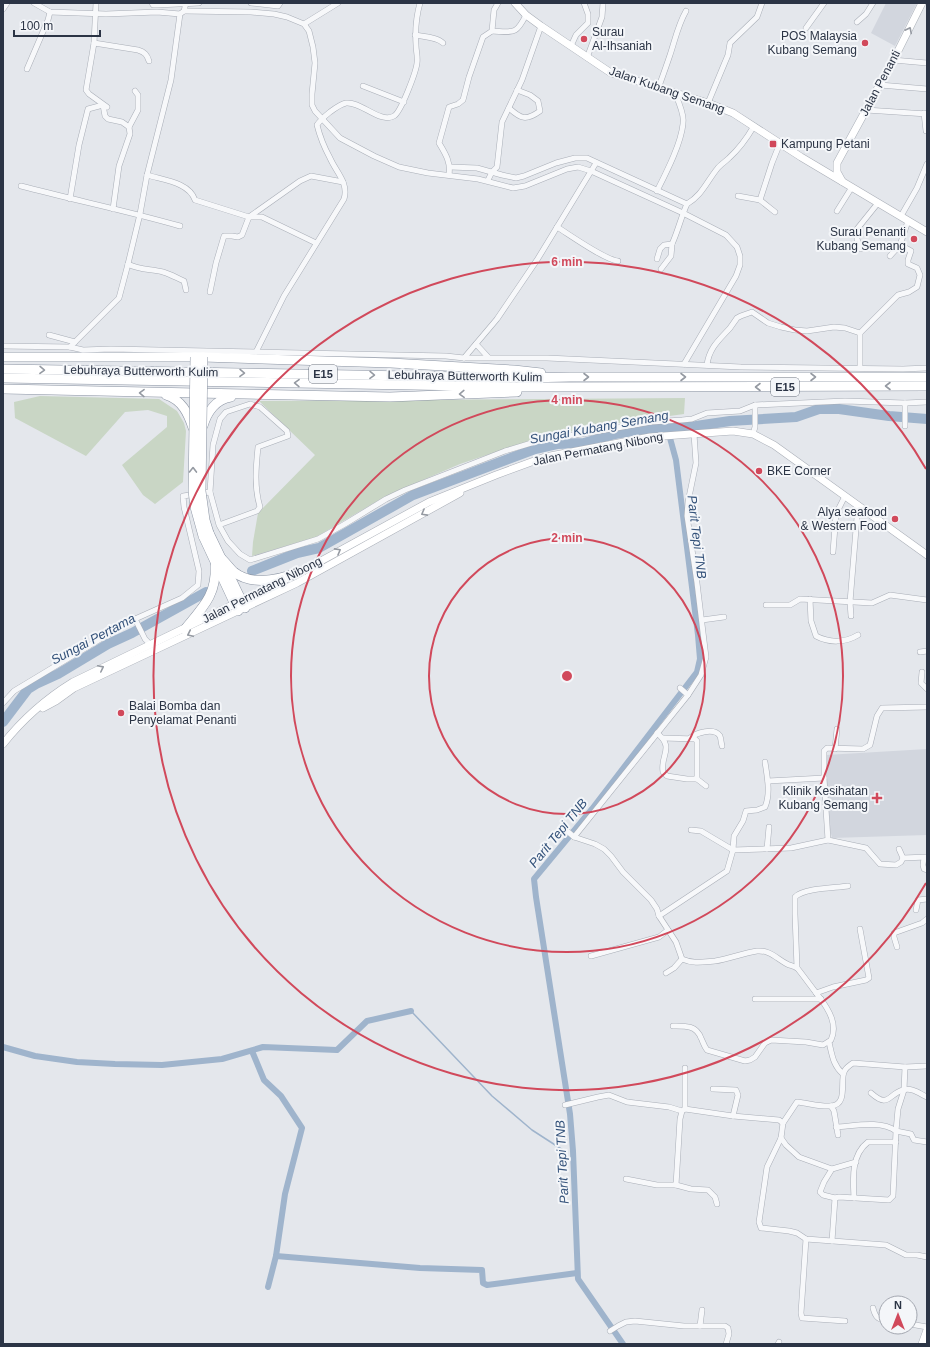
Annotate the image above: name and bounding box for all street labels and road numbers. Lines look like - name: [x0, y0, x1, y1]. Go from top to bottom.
- street label: Jalan Penanti: [857, 48, 903, 118]
- street label: Jalan Kubang Semang: [607, 64, 727, 116]
- street label: Lebuhraya Butterworth Kulim: [64, 363, 218, 379]
- road number: E15: [309, 365, 337, 383]
- street label: Lebuhraya Butterworth Kulim: [388, 368, 542, 384]
- road number: E15: [771, 378, 799, 396]
- street label: Jalan Permatang Nibong: [532, 430, 664, 468]
- street label: Jalan Permatang Nibong: [200, 554, 324, 626]

